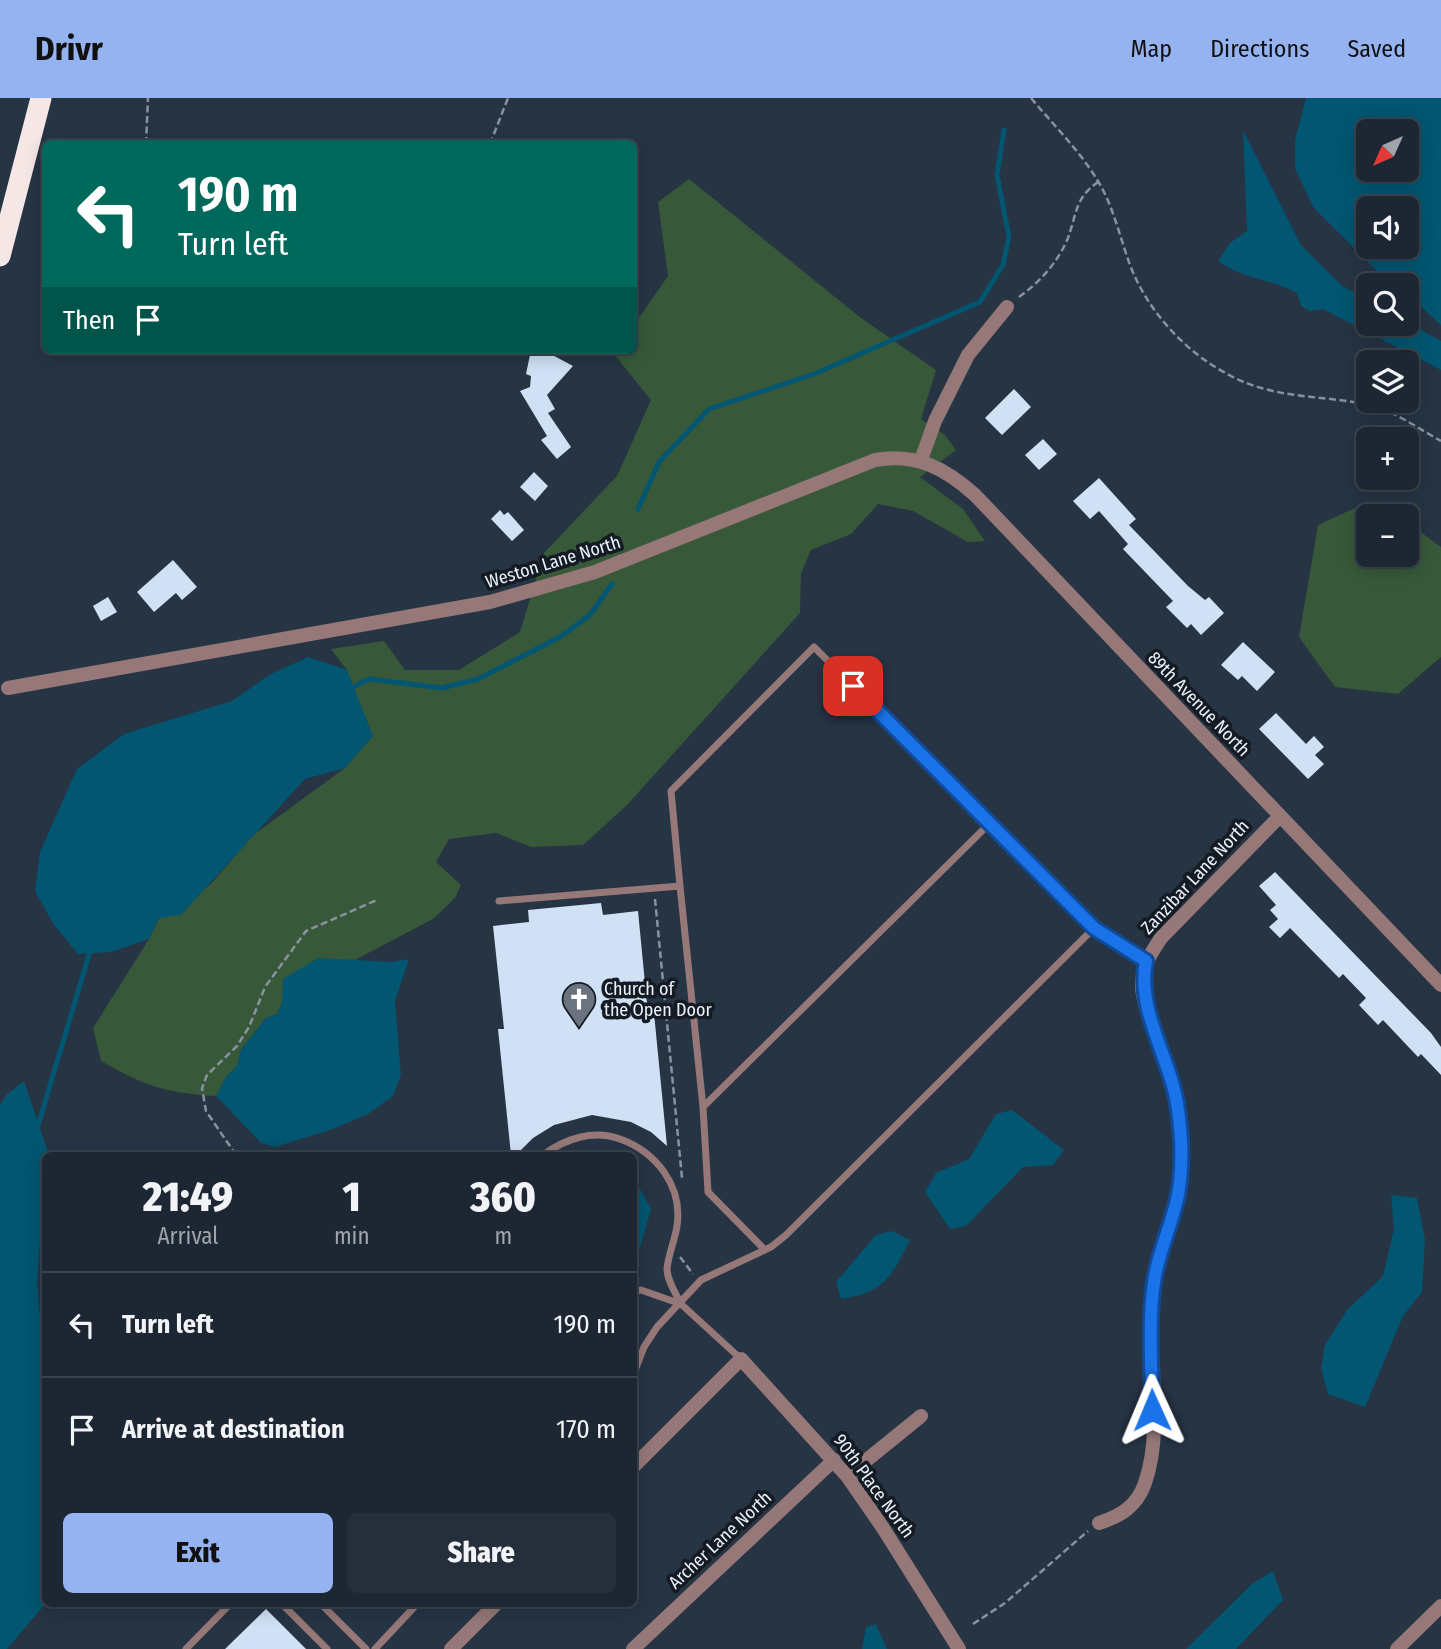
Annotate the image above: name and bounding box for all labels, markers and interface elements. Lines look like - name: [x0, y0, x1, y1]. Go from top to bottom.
- text: Drivr: [35, 29, 103, 69]
- text: Map: [1131, 35, 1172, 63]
- text: Directions: [1210, 35, 1309, 63]
- text: Saved: [1347, 35, 1406, 63]
- north arrow: [1356, 119, 1419, 182]
- map controls: [1356, 119, 1419, 567]
- text: 190 m: [178, 165, 298, 224]
- icon: left: [63, 168, 154, 259]
- button: sound: [1356, 196, 1419, 259]
- text: Turn left: [178, 225, 288, 263]
- button: search: [1356, 273, 1419, 336]
- icon: arrive: [129, 301, 167, 339]
- text: Then: [63, 305, 115, 336]
- button: layers: [1356, 350, 1419, 413]
- button: +: [1356, 427, 1419, 490]
- button: −: [1356, 504, 1419, 567]
- street label: Weston Lane North: [483, 531, 623, 593]
- street label: 89th Avenue North: [1143, 647, 1255, 761]
- pin: [823, 656, 883, 716]
- icon: arrive: [834, 667, 872, 705]
- street label: Zanzibar Lane North: [1136, 815, 1254, 939]
- place label: Church of the Open Door: [604, 978, 712, 1021]
- church icon: Church of the Open Door: [560, 980, 598, 1029]
- text: 21:49: [143, 1172, 233, 1222]
- text: 1: [343, 1172, 361, 1222]
- text: 360: [470, 1172, 536, 1222]
- text: Arrival: [157, 1222, 218, 1250]
- text: min: [334, 1222, 370, 1250]
- text: m: [494, 1222, 512, 1250]
- icon: left: [63, 1306, 101, 1344]
- text: Turn left: [122, 1309, 214, 1340]
- text: 190 m: [554, 1309, 616, 1340]
- position arrow: [1115, 1373, 1189, 1447]
- icon: arrive: [63, 1411, 101, 1449]
- text: Arrive at destination: [122, 1414, 345, 1445]
- text: 170 m: [556, 1414, 616, 1445]
- street label: 90th Place North: [829, 1430, 919, 1542]
- street label: Archer Lane North: [664, 1487, 776, 1593]
- button: Exit: [63, 1513, 333, 1593]
- button: Share: [347, 1513, 616, 1593]

